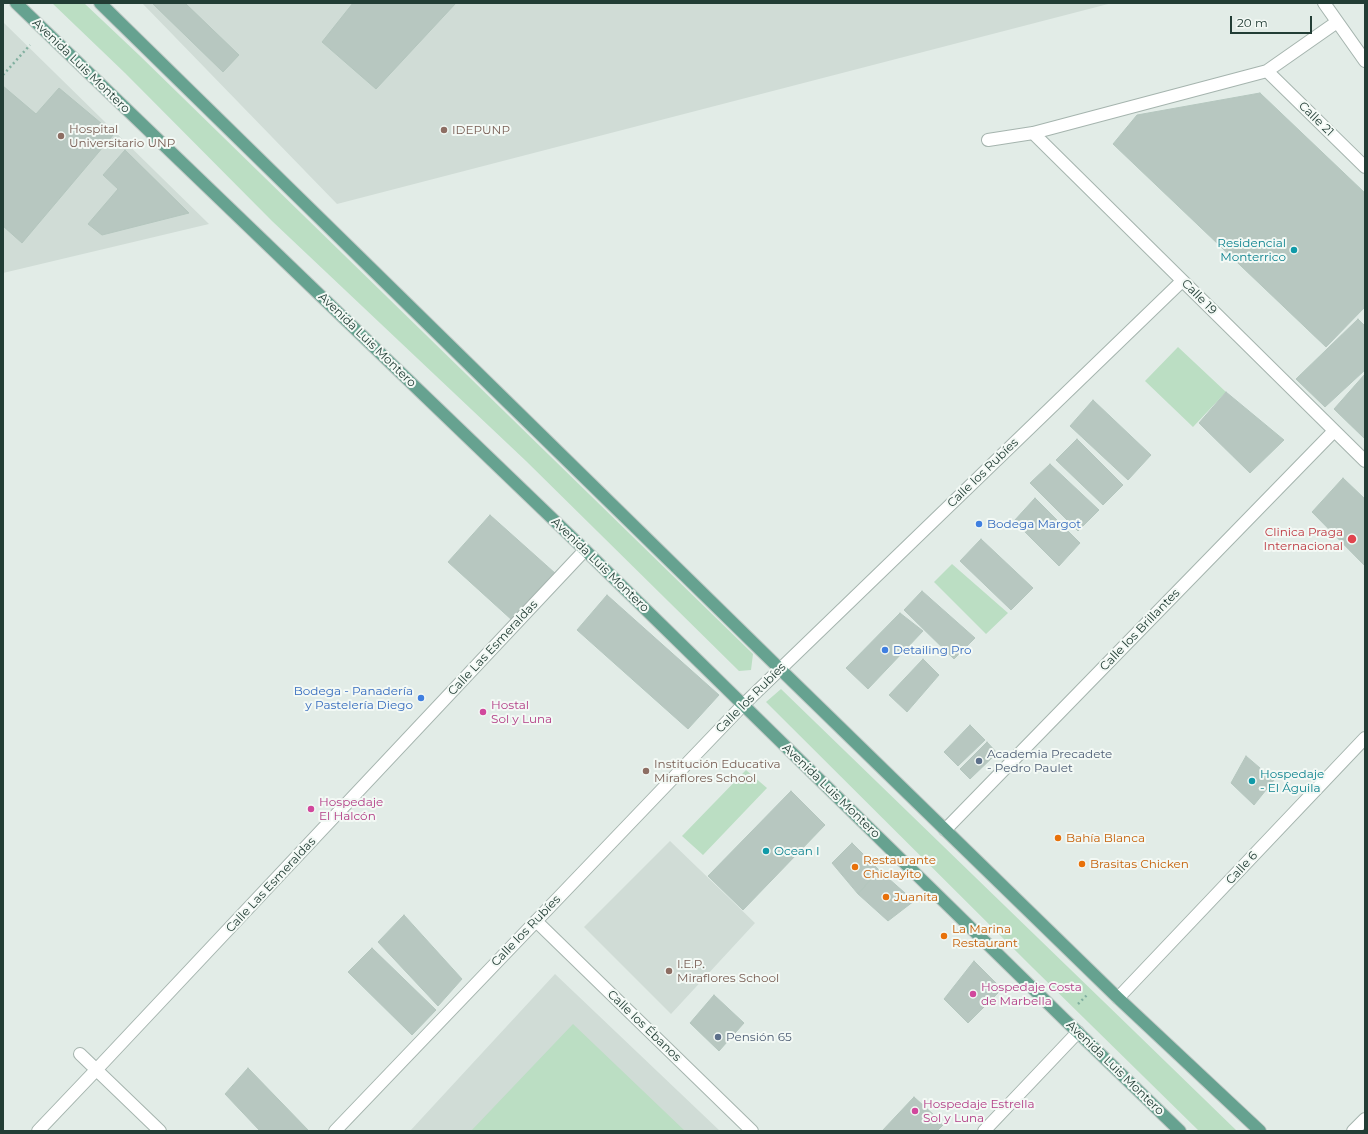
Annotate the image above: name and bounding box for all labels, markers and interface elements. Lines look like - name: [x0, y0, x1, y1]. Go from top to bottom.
- scale bar: [1232, 8, 1314, 34]
- text: 20 m: [1237, 15, 1268, 30]
- street label: Avenida Luis Montero: [29, 16, 133, 116]
- street label: Calle 21: [1295, 99, 1337, 139]
- place label: Hospital Universitario UNP: [69, 122, 175, 150]
- place label: IDEPUNP: [452, 123, 510, 137]
- marker: IDEPUNP: [439, 125, 449, 135]
- marker: Hospital Universitario UNP: [56, 131, 66, 141]
- place label: Residencial Monterrico: [1217, 236, 1286, 264]
- marker: Residencial Monterrico: [1289, 245, 1299, 255]
- street label: Calle 19: [1178, 276, 1220, 318]
- street label: Avenida Luis Montero: [315, 290, 419, 390]
- street label: Calle los Rubíes: [944, 435, 1022, 511]
- street label: Avenida Luis Montero: [548, 515, 652, 615]
- place label: Bodega Margot: [987, 517, 1081, 531]
- marker: Bodega Margot: [974, 519, 984, 529]
- place label: Clinica Praga Internacional: [1264, 525, 1343, 553]
- marker: Clinica Praga Internacional: [1346, 533, 1358, 545]
- street label: Calle los Brillantes: [1097, 586, 1183, 674]
- street label: Calle Las Esmeraldas: [445, 597, 541, 699]
- place label: Detailing Pro: [893, 643, 972, 657]
- marker: Detailing Pro: [880, 645, 890, 655]
- street label: Calle los Rubíes: [713, 660, 789, 736]
- place label: Bodega - Panadería y Pastelería Diego: [294, 684, 413, 712]
- marker: Bodega - Panadería y Pastelería Diego: [416, 693, 426, 703]
- place label: Hostal Sol y Luna: [491, 698, 552, 726]
- marker: Hostal Sol y Luna: [478, 707, 488, 717]
- street label: Avenida Luis Montero: [779, 741, 883, 841]
- place label: Academia Precadete - Pedro Paulet: [987, 747, 1112, 775]
- marker: Academia Precadete - Pedro Paulet: [974, 756, 984, 766]
- place label: Institución Educativa Miraflores School: [654, 757, 781, 785]
- marker: Institución Educativa Miraflores School: [641, 766, 651, 776]
- place label: Hospedaje - El Águila: [1260, 767, 1324, 795]
- marker: Hospedaje - El Águila: [1247, 776, 1257, 786]
- place label: Hospedaje El Halcón: [319, 795, 383, 823]
- marker: Hospedaje El Halcón: [306, 804, 316, 814]
- place label: Bahía Blanca: [1066, 831, 1145, 845]
- marker: Bahía Blanca: [1053, 833, 1063, 843]
- street label: Calle Las Esmeraldas: [223, 834, 319, 936]
- place label: Ocean I: [774, 844, 820, 858]
- marker: Ocean I: [761, 846, 771, 856]
- street label: Calle 6: [1223, 849, 1261, 887]
- place label: Restaurante Chiclayito: [863, 853, 936, 881]
- place label: Brasitas Chicken: [1090, 857, 1189, 871]
- marker: Brasitas Chicken: [1077, 859, 1087, 869]
- marker: Restaurante Chiclayito: [850, 862, 860, 872]
- place label: Juanita: [894, 890, 938, 904]
- street label: Calle los Rubíes: [488, 892, 564, 970]
- marker: Juanita: [881, 892, 891, 902]
- place label: La Marina Restaurant: [952, 922, 1018, 950]
- marker: La Marina Restaurant: [939, 931, 949, 941]
- place label: I.E.P. Miraflores School: [677, 957, 779, 985]
- marker: I.E.P. Miraflores School: [664, 966, 674, 976]
- place label: Hospedaje Costa de Marbella: [981, 980, 1082, 1008]
- street label: Calle los Ébanos: [604, 987, 684, 1065]
- marker: Hospedaje Costa de Marbella: [968, 989, 978, 999]
- street label: Avenida Luis Montero: [1063, 1018, 1167, 1118]
- place label: Pensión 65: [726, 1030, 792, 1044]
- marker: Pensión 65: [713, 1032, 723, 1042]
- place label: Hospedaje Estrella Sol y Luna: [923, 1097, 1035, 1125]
- marker: Hospedaje Estrella Sol y Luna: [910, 1106, 920, 1116]

